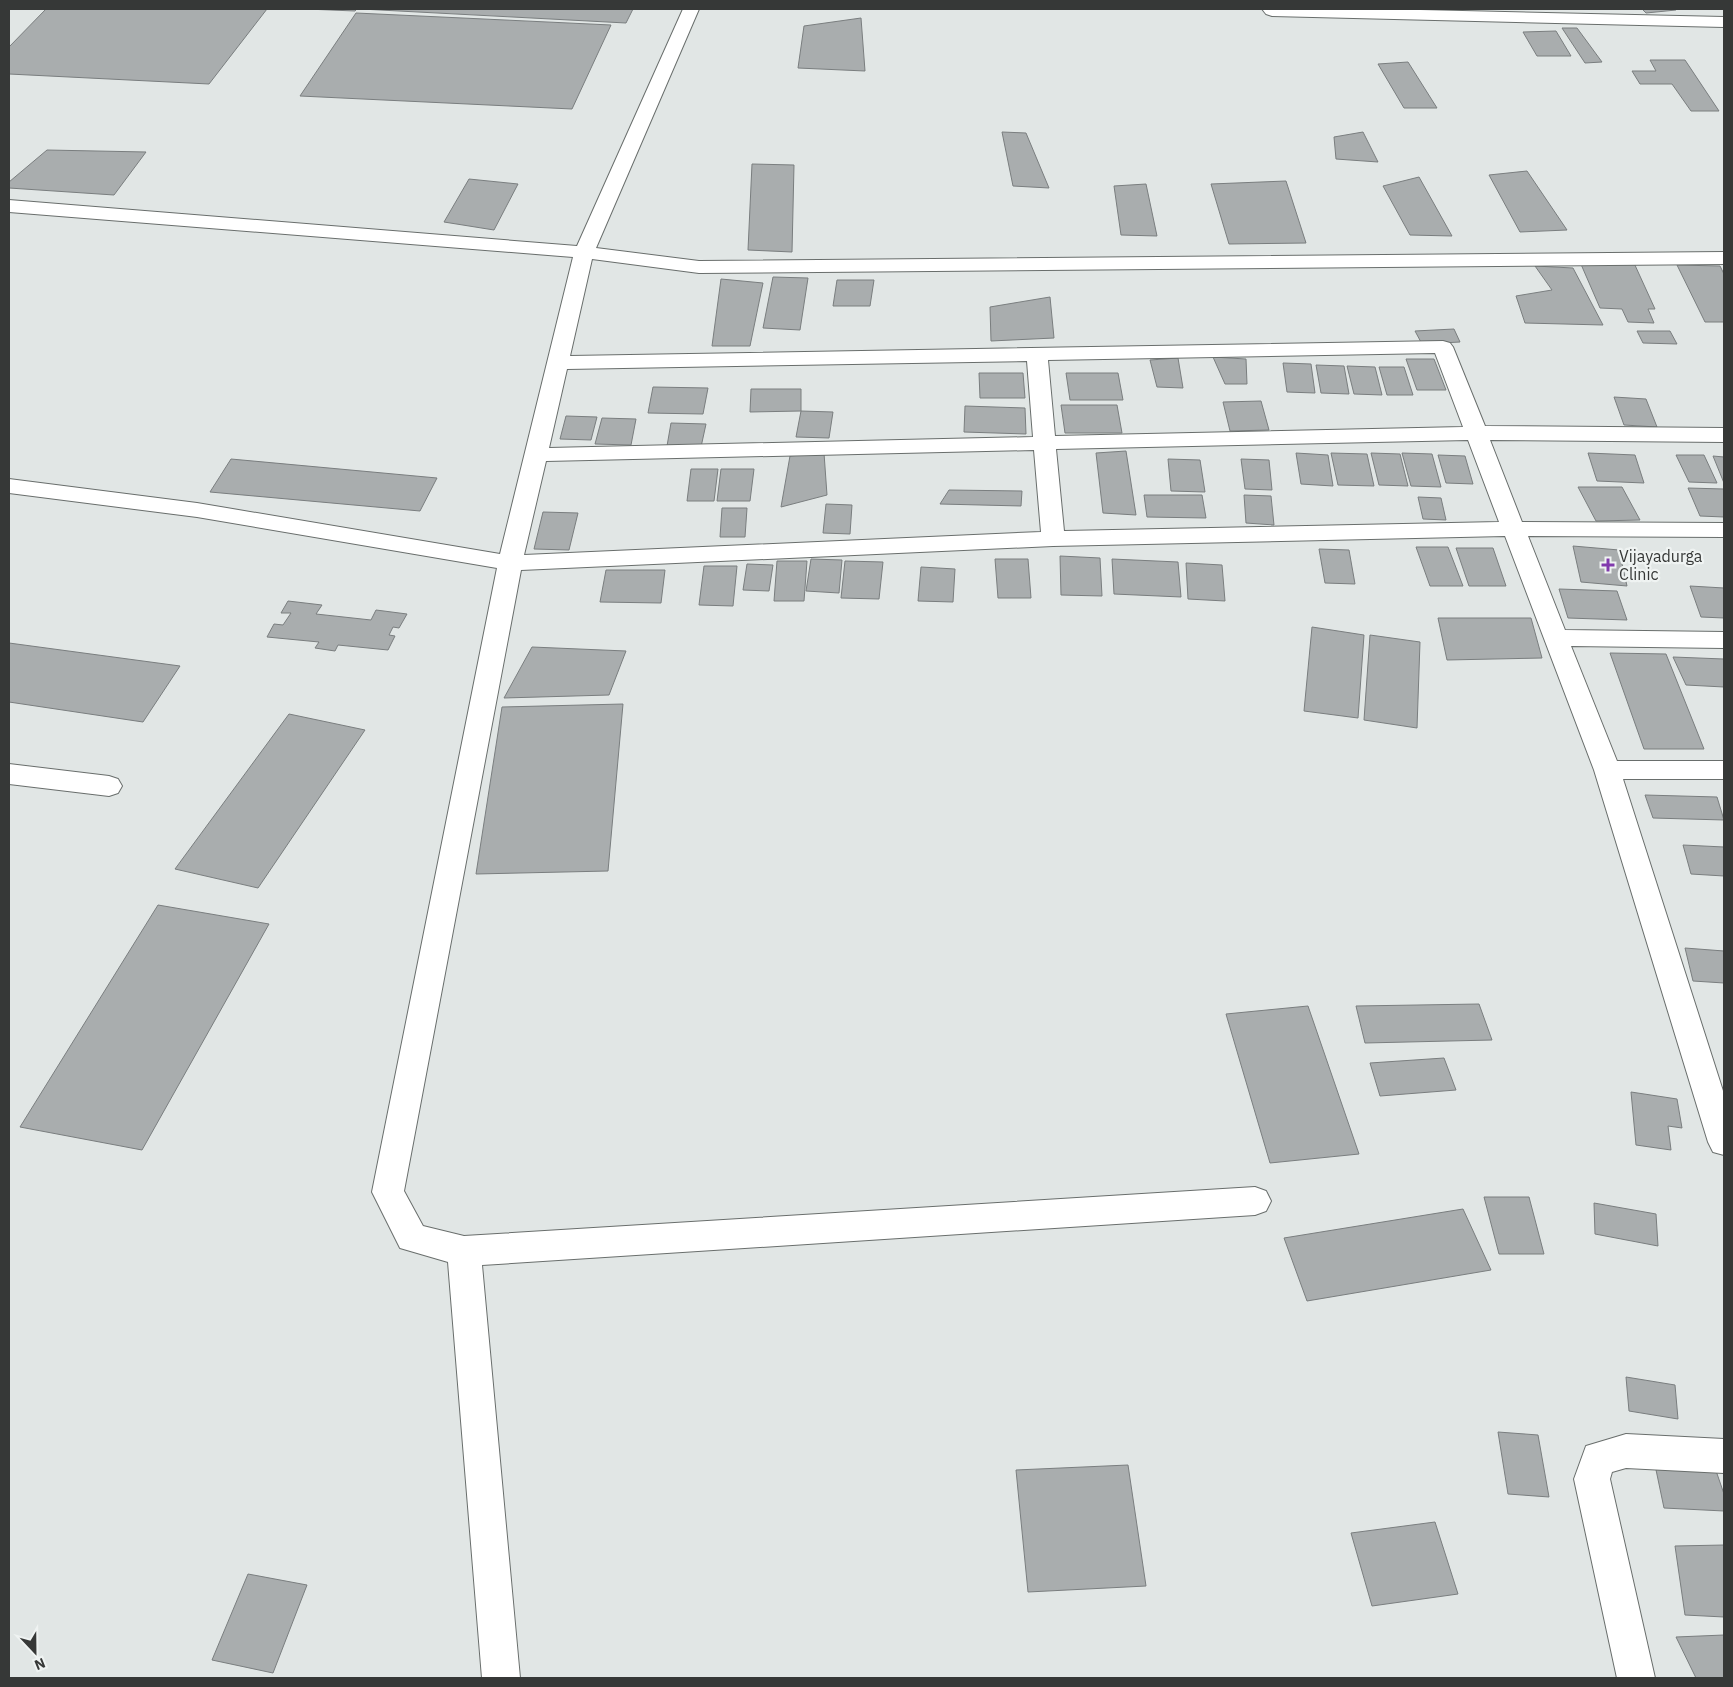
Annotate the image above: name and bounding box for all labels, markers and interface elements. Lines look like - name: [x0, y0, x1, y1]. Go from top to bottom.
- place label: Vijayadurga Clinic: [1619, 546, 1703, 584]
- marker: Vijayadurga Clinic: [1601, 558, 1615, 572]
- north arrow: [10, 1627, 60, 1677]
- text: N: [32, 1654, 48, 1674]

